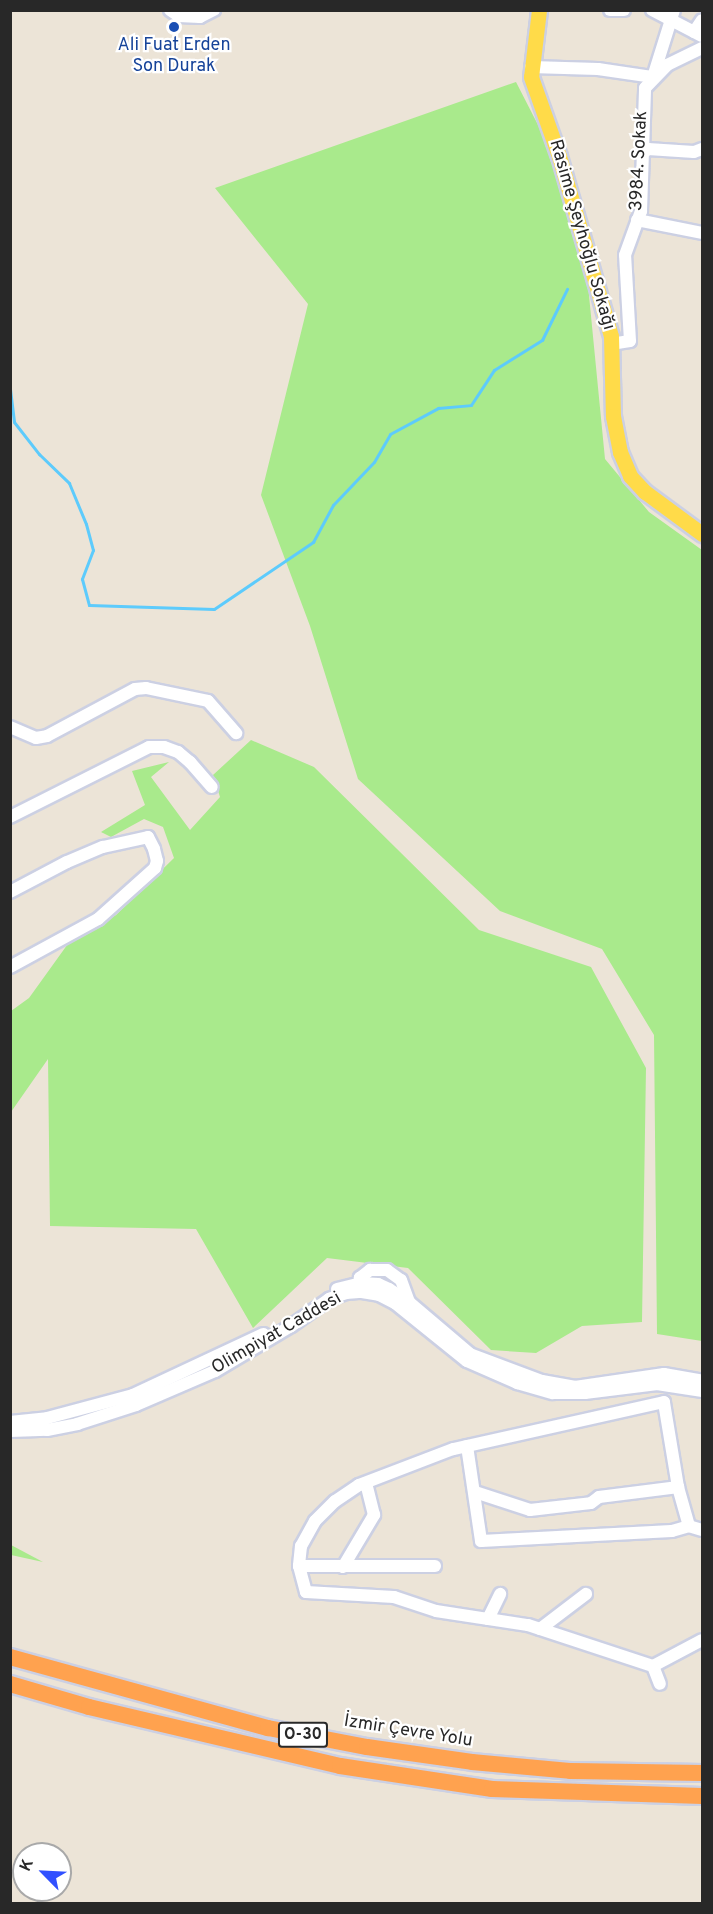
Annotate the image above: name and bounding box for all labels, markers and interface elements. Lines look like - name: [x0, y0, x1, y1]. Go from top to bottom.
- marker: Ali Fuat Erden Son Durak: [167, 20, 181, 34]
- place label: Ali Fuat Erden Son Durak: [117, 36, 231, 78]
- street label: 3984. Sokak: [627, 110, 653, 212]
- street label: Rasime Şeyhoğlu Sokağı: [543, 137, 619, 333]
- street label: Olimpiyat Caddesi: [208, 1288, 346, 1380]
- street label: İzmir Çevre Yolu: [342, 1711, 474, 1753]
- road number: O-30: [278, 1722, 328, 1748]
- north arrow: [12, 1842, 72, 1902]
- text: K: [16, 1856, 39, 1875]

